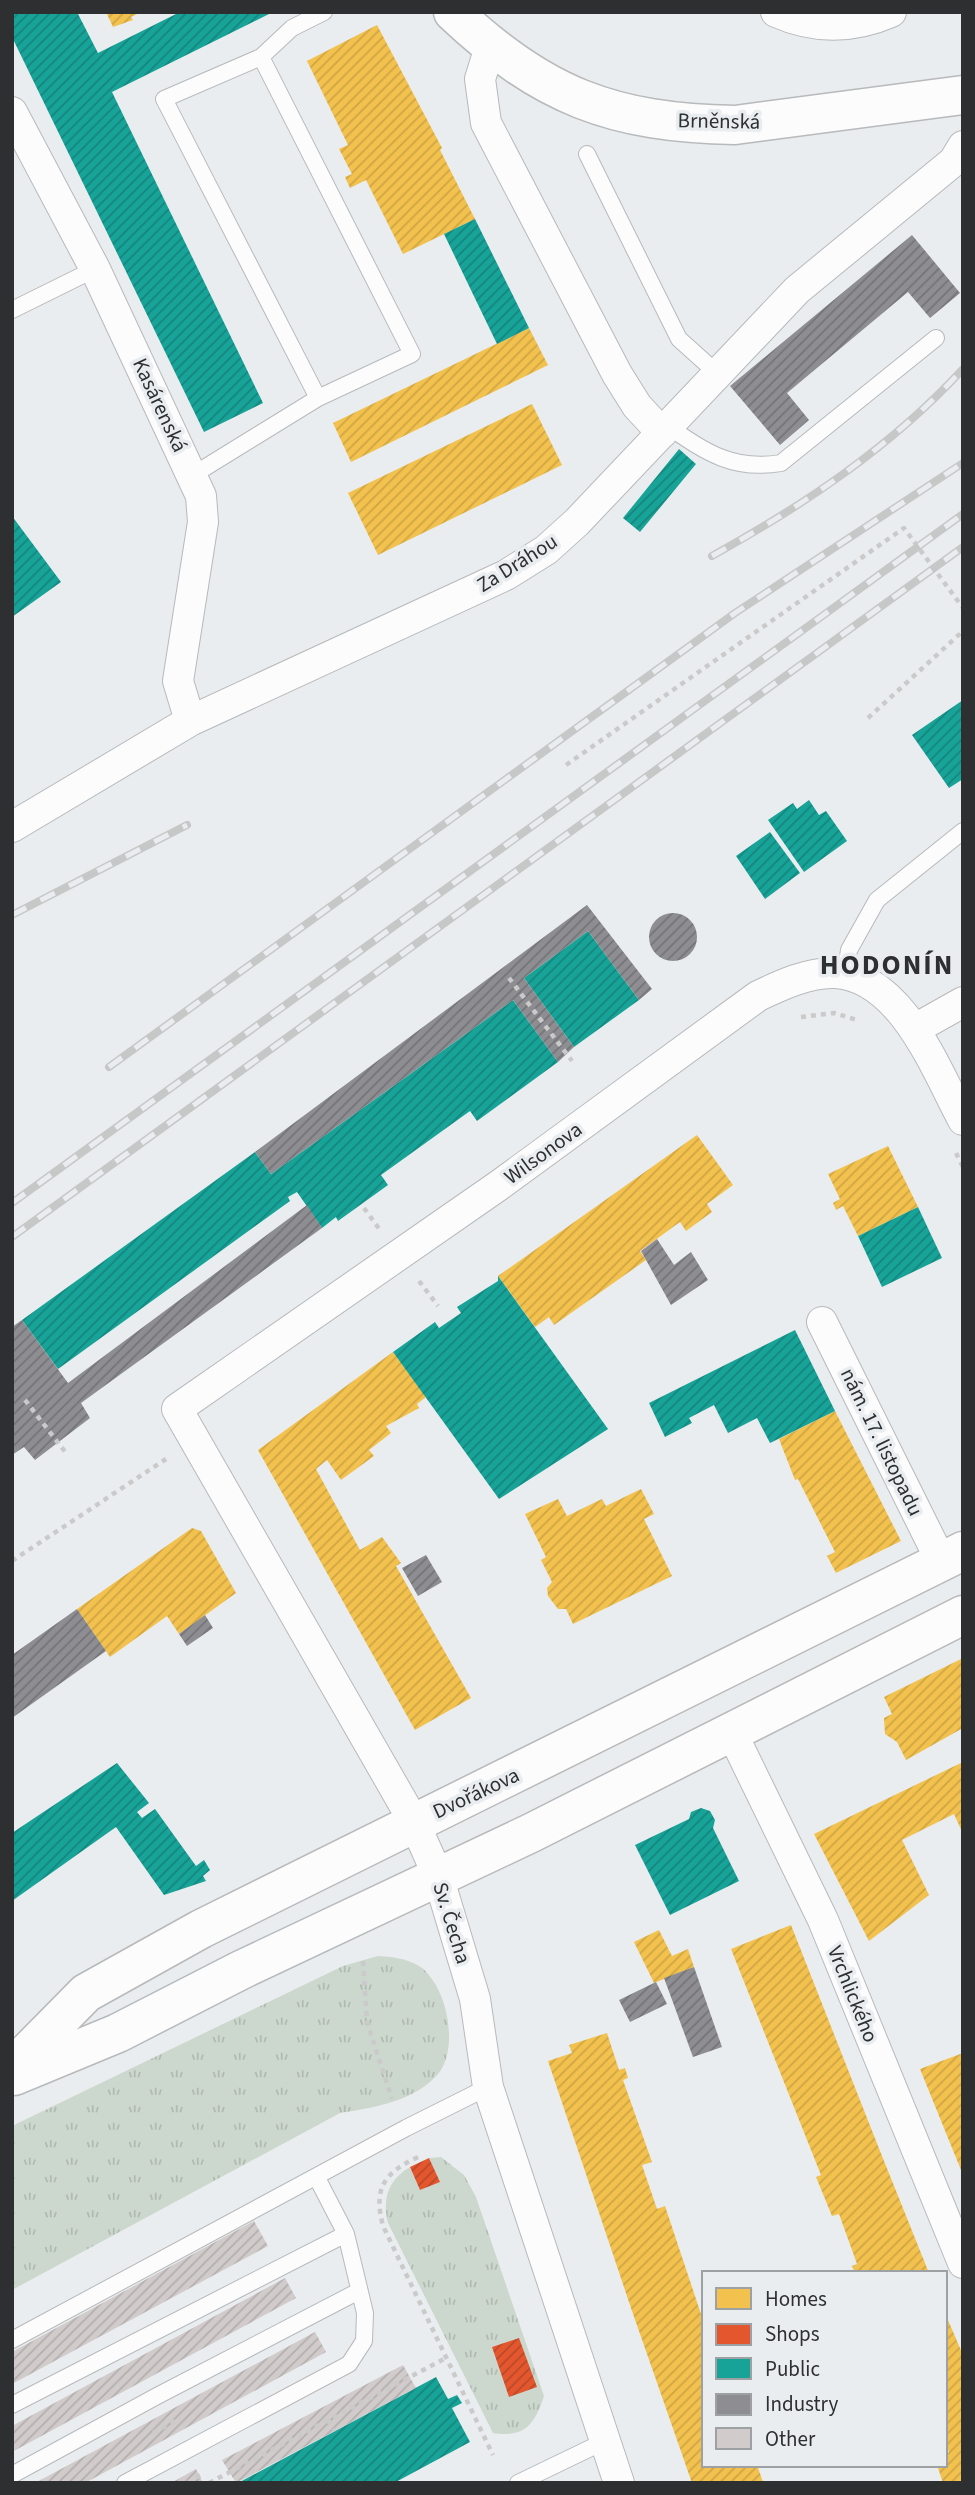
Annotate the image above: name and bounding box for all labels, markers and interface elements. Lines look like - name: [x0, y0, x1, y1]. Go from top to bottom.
- street label: Brněnská: [677, 105, 761, 137]
- street label: Kasárenská: [125, 353, 195, 457]
- street label: Za Dráhou: [471, 526, 563, 600]
- district label: HODONÍN: [820, 945, 954, 985]
- street label: Wilsonova: [498, 1114, 588, 1192]
- street label: nám. 17. listopadu: [833, 1363, 931, 1521]
- street label: Dvořákova: [428, 1760, 524, 1826]
- street label: Sv. Čecha: [425, 1879, 479, 1967]
- street label: Vrchlického: [820, 1941, 886, 2047]
- legend: [702, 2271, 947, 2467]
- text: Homes: [765, 2284, 827, 2314]
- text: Shops: [765, 2319, 820, 2349]
- text: Public: [765, 2354, 820, 2384]
- text: Industry: [765, 2389, 838, 2419]
- text: Other: [765, 2424, 816, 2454]

